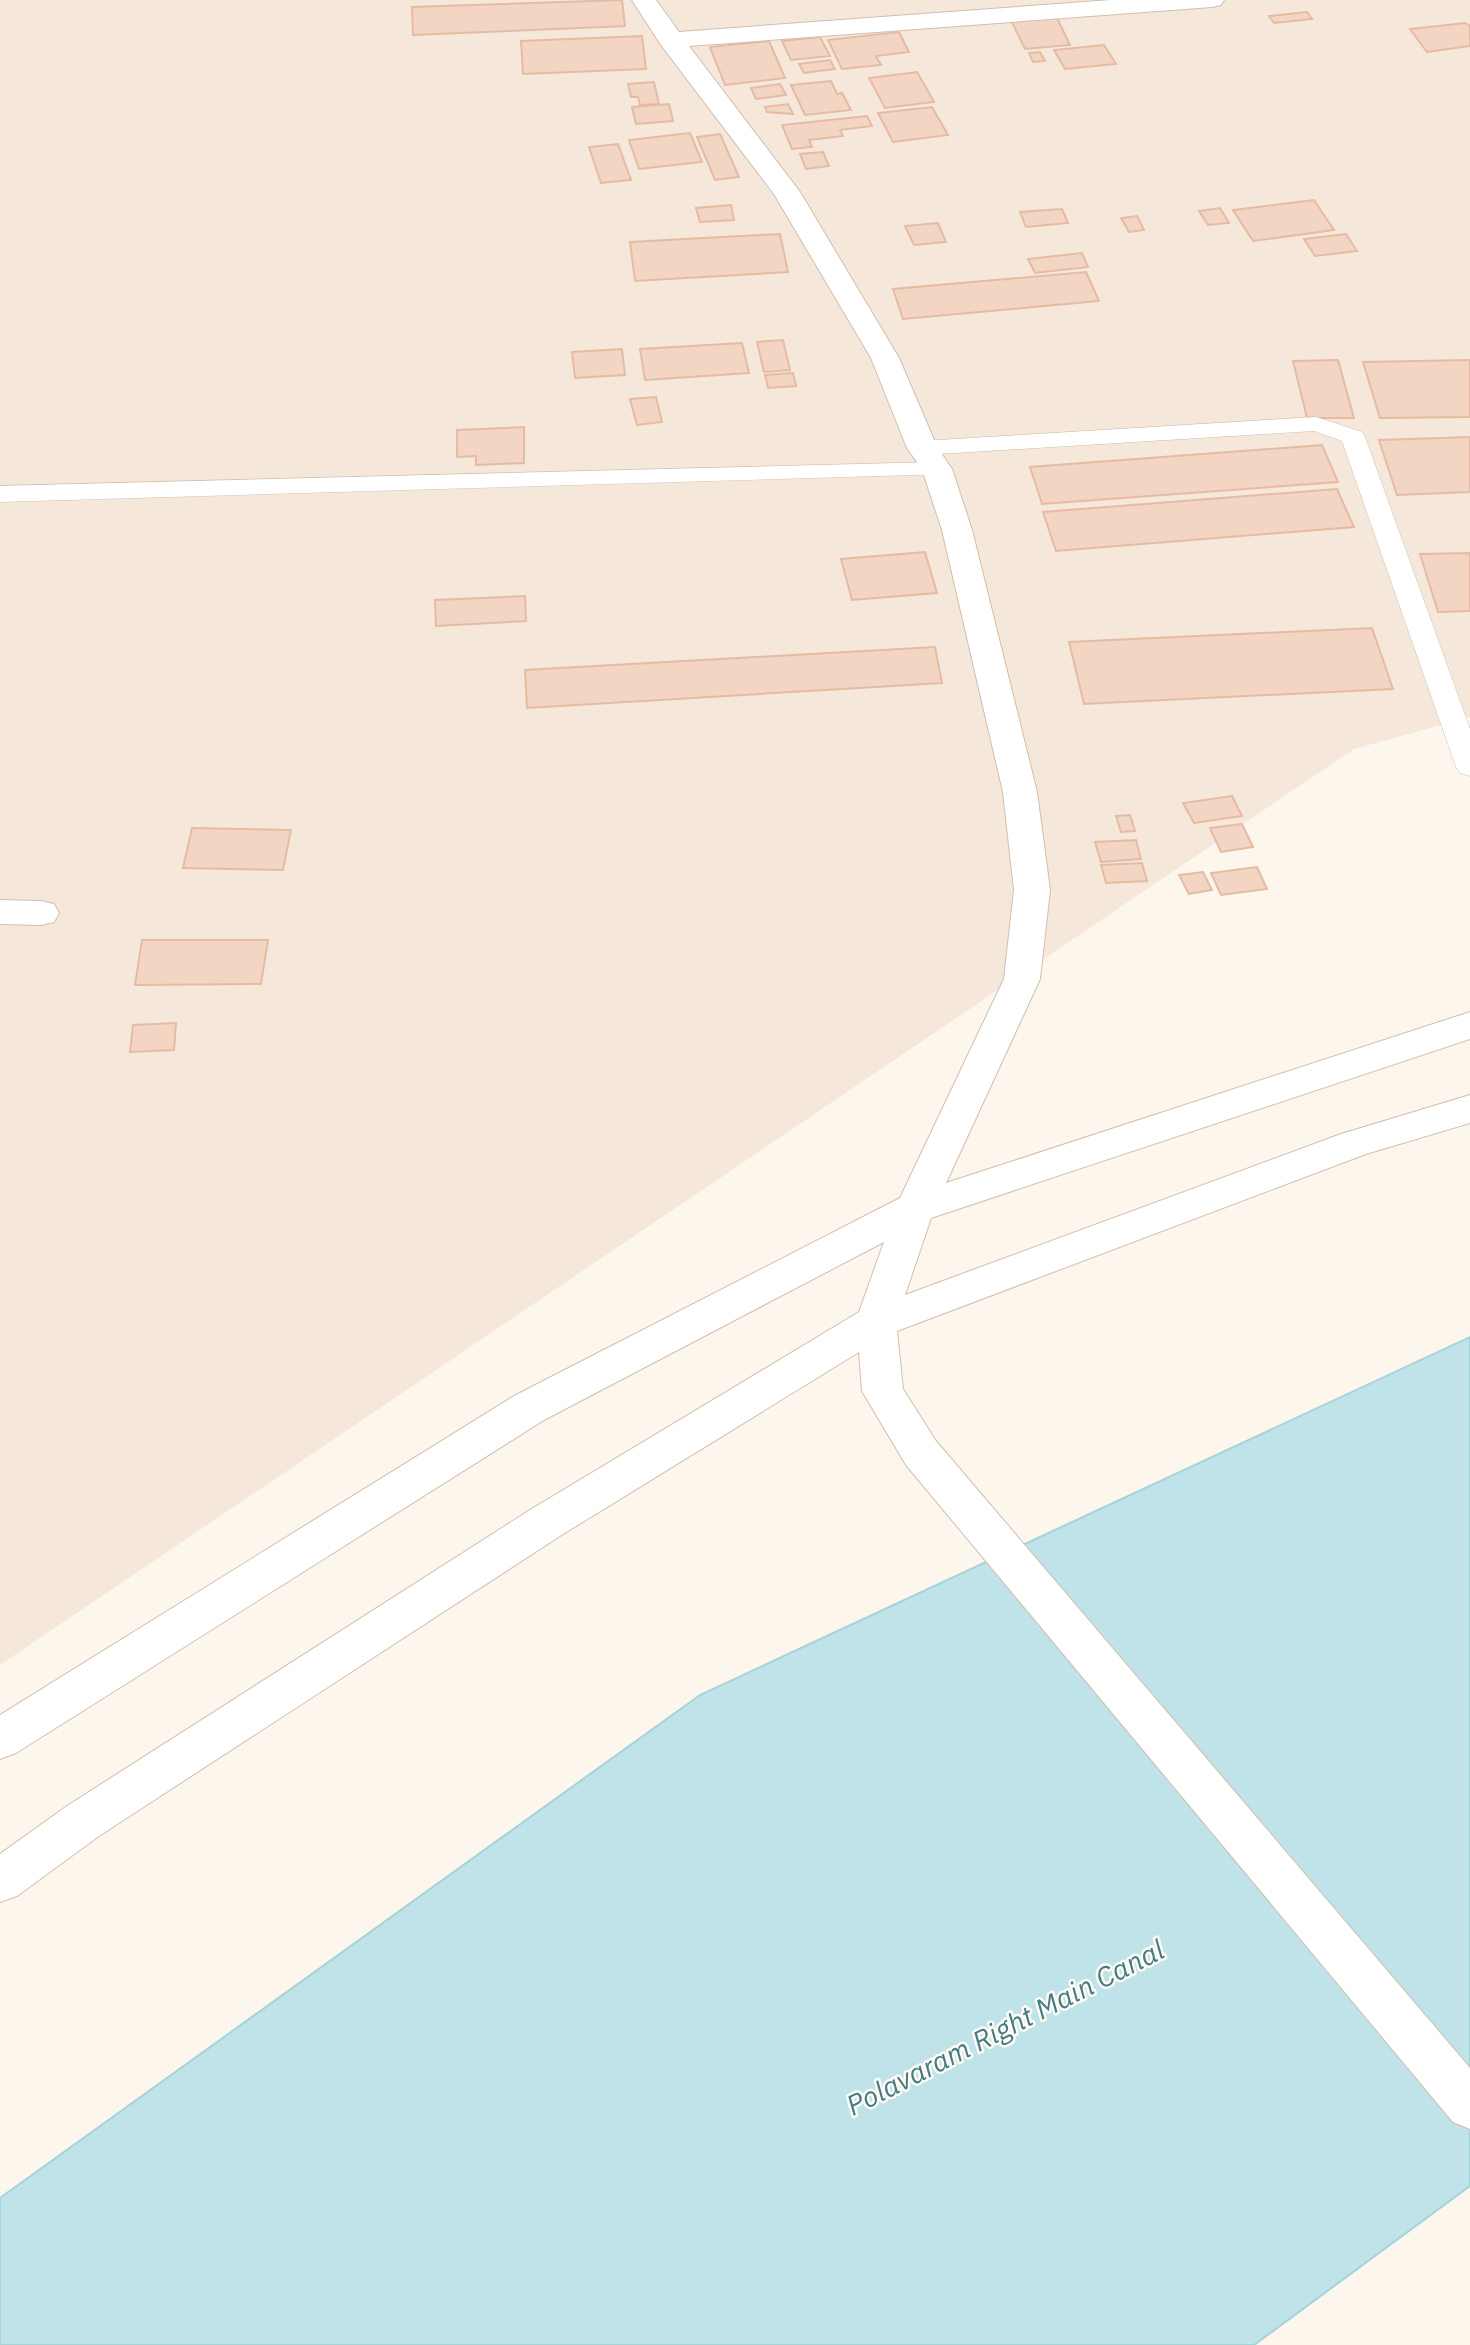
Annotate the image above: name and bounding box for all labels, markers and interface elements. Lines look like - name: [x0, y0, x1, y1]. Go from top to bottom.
- water label: Polavaram Right Main Canal: [840, 1930, 1171, 2123]

